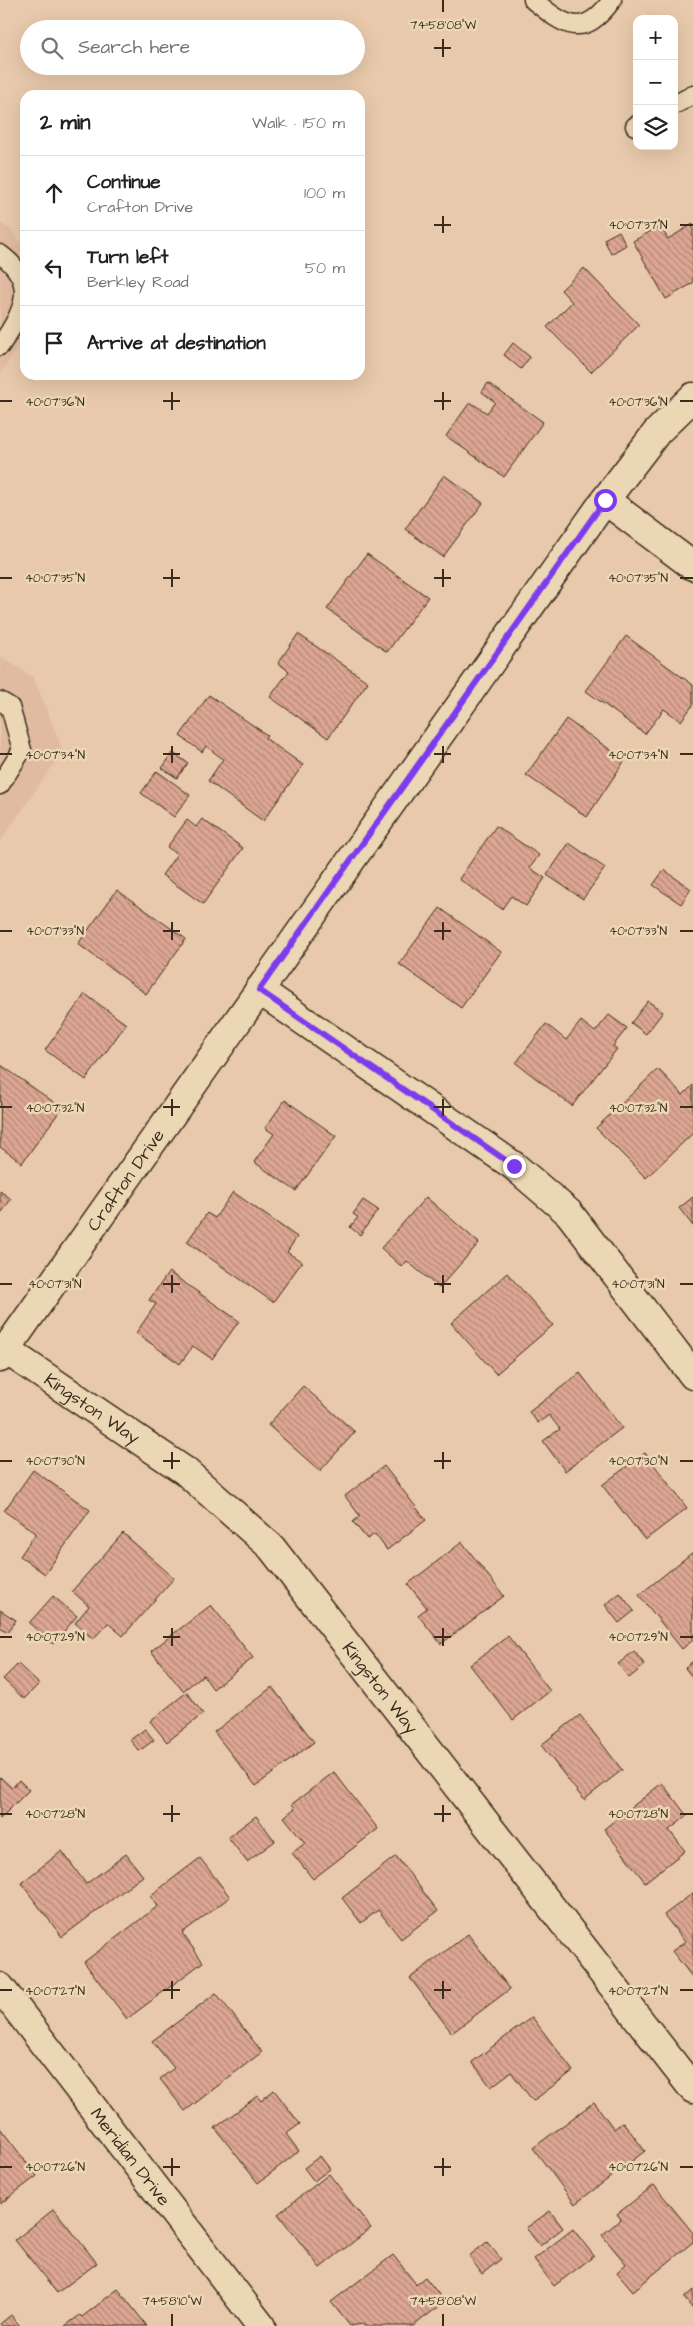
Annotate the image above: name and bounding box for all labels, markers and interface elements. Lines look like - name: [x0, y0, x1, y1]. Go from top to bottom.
- map controls: [633, 15, 678, 150]
- button: +: [633, 15, 678, 60]
- text: 74°58'08"W: [410, 17, 477, 34]
- search box: [20, 20, 365, 75]
- icon: search: [38, 34, 66, 62]
- text: Search here: [78, 34, 190, 61]
- button: −: [633, 60, 678, 105]
- button: layers: [633, 105, 678, 150]
- text: 2 min: [40, 108, 90, 137]
- text: Walk · 150 m: [252, 112, 345, 134]
- text: Continue: [87, 169, 161, 196]
- icon: ahead: [40, 179, 68, 207]
- text: 100 m: [304, 182, 345, 204]
- text: Crafton Drive: [87, 196, 193, 218]
- text: 40°07'37"N: [608, 217, 668, 234]
- text: Turn left: [87, 244, 168, 271]
- icon: left: [40, 254, 68, 282]
- text: 50 m: [305, 257, 345, 279]
- text: Berkley Road: [87, 271, 189, 293]
- icon: arrive: [40, 329, 68, 357]
- text: Arrive at destination: [87, 330, 266, 357]
- text: 40°07'36"N: [25, 394, 85, 411]
- text: 40°07'36"N: [608, 394, 668, 411]
- route start: [594, 489, 617, 512]
- text: 40°07'35"N: [25, 570, 86, 587]
- text: 40°07'35"N: [608, 570, 669, 587]
- text: 40°07'34"N: [25, 747, 85, 764]
- text: 40°07'34"N: [608, 747, 668, 764]
- text: 40°07'33"N: [26, 923, 84, 940]
- text: 40°07'33"N: [609, 923, 667, 940]
- text: 40°07'32"N: [26, 1100, 85, 1117]
- text: 40°07'32"N: [609, 1100, 668, 1117]
- street label: Crafton Drive: [81, 1124, 171, 1236]
- route end: [503, 1155, 526, 1178]
- text: 40°07'31"N: [28, 1276, 82, 1293]
- text: 40°07'31"N: [611, 1276, 665, 1293]
- street label: Kingston Way: [39, 1367, 145, 1451]
- text: 40°07'30"N: [25, 1453, 85, 1470]
- text: 40°07'30"N: [608, 1453, 668, 1470]
- text: 40°07'29"N: [25, 1629, 85, 1646]
- text: 40°07'29"N: [608, 1629, 668, 1646]
- street label: Kingston Way: [336, 1637, 424, 1740]
- text: 40°07'28"N: [25, 1806, 86, 1823]
- text: 40°07'28"N: [608, 1806, 669, 1823]
- text: 40°07'27"N: [25, 1983, 85, 2000]
- text: 40°07'27"N: [608, 1983, 668, 2000]
- street label: Meridian Drive: [84, 2102, 176, 2211]
- text: 40°07'26"N: [25, 2159, 85, 2176]
- text: 40°07'26"N: [608, 2159, 668, 2176]
- text: 74°58'10"W: [142, 2293, 203, 2310]
- text: 74°58'08"W: [410, 2293, 477, 2310]

